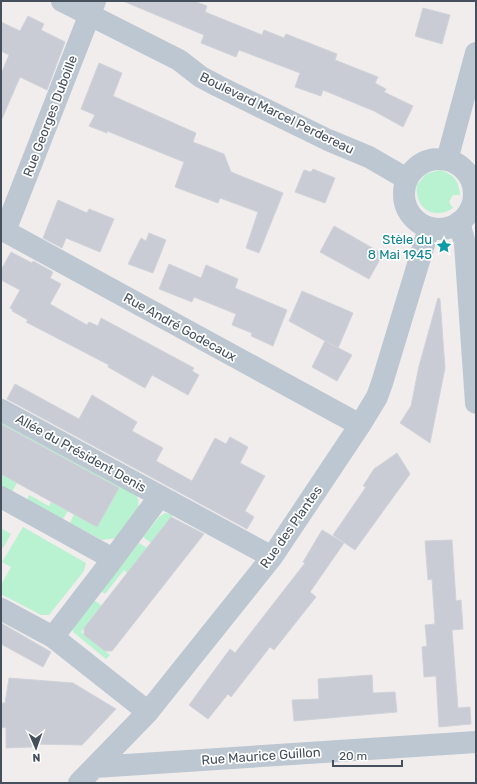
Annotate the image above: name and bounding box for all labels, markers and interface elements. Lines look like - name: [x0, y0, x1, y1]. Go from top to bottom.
- street label: Rue Georges Duboille: [20, 53, 81, 179]
- street label: Boulevard Marcel Perdereau: [197, 69, 357, 157]
- place label: Stèle du 8 Mai 1945: [368, 232, 432, 262]
- place icon: Stèle du 8 Mai 1945: [435, 237, 453, 255]
- street label: Rue André Godecaux: [121, 290, 239, 364]
- street label: Allée du Président Denis: [13, 411, 149, 495]
- street label: Rue des Plantes: [257, 483, 325, 571]
- north arrow: [16, 728, 56, 768]
- scale bar: [333, 742, 402, 768]
- street label: Rue Maurice Guillon: [201, 744, 321, 768]
- text: 20 m: [339, 749, 367, 763]
- text: N: [32, 751, 41, 764]

